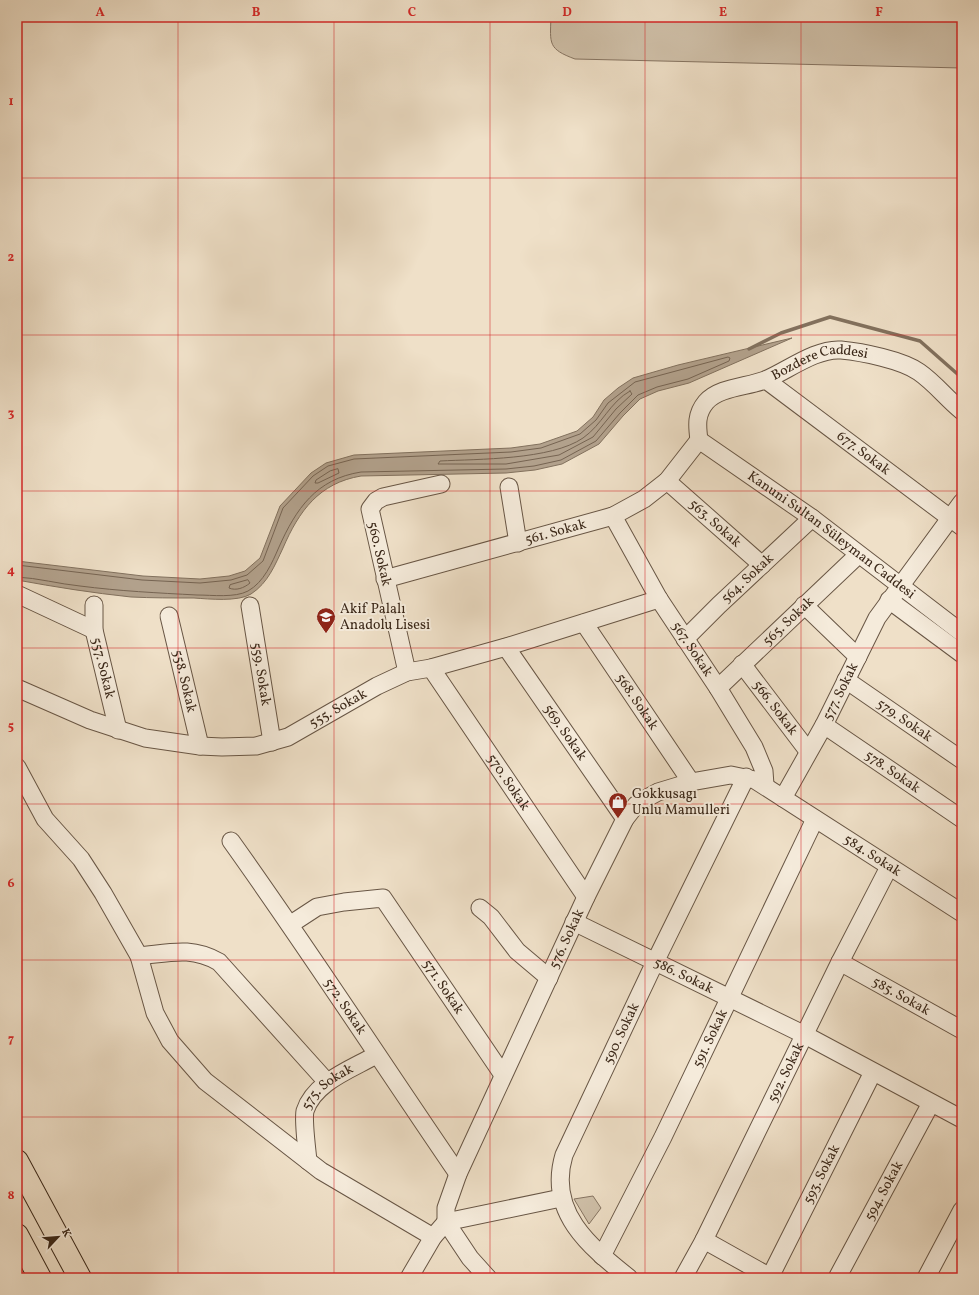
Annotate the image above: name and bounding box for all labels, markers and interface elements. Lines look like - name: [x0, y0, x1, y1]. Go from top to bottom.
- text: A: [95, 4, 105, 22]
- text: B: [252, 4, 261, 22]
- text: C: [408, 4, 416, 22]
- text: D: [562, 4, 572, 22]
- text: E: [719, 4, 727, 22]
- text: F: [875, 4, 883, 22]
- text: 1: [8, 93, 14, 111]
- text: 2: [8, 249, 15, 267]
- street label: Bozdere Caddesi: [768, 340, 870, 385]
- text: 3: [8, 405, 15, 423]
- street label: 677. Sokak: [833, 427, 895, 480]
- street label: Kanuni Sultan Süleyman Caddesi: [744, 467, 919, 603]
- street label: 563. Sokak: [685, 495, 746, 552]
- street label: 561. Sokak: [523, 514, 589, 549]
- street label: 560. Sokak: [362, 520, 396, 588]
- street label: 564. Sokak: [717, 549, 778, 608]
- text: 4: [7, 562, 15, 580]
- street label: 565. Sokak: [759, 592, 818, 650]
- place label: Akif Palalı Anadolu Lisesi: [340, 600, 430, 635]
- school or university icon: Akif Palalı Anadolu Lisesi: [315, 606, 337, 634]
- street label: 567. Sokak: [667, 618, 718, 681]
- street label: 557. Sokak: [87, 635, 120, 701]
- street label: 559. Sokak: [247, 641, 276, 708]
- street label: 558. Sokak: [168, 648, 201, 715]
- street label: 577. Sokak: [818, 659, 863, 724]
- street label: 568. Sokak: [611, 670, 663, 734]
- street label: 566. Sokak: [748, 676, 802, 739]
- street label: 555. Sokak: [306, 684, 371, 732]
- street label: 579. Sokak: [873, 694, 937, 747]
- street label: 569. Sokak: [539, 701, 592, 765]
- text: 5: [8, 718, 14, 736]
- street label: 578. Sokak: [861, 746, 925, 798]
- street label: 570. Sokak: [482, 750, 535, 815]
- place label: Gokkusagı Unlu Mamulleri: [632, 785, 730, 820]
- shop icon: Gokkusagı Unlu Mamulleri: [607, 791, 629, 819]
- street label: 584. Sokak: [840, 830, 905, 881]
- text: 6: [7, 875, 15, 893]
- street label: 576. Sokak: [545, 906, 589, 972]
- street label: 586. Sokak: [650, 953, 717, 998]
- street label: 571. Sokak: [418, 956, 469, 1018]
- street label: 585. Sokak: [869, 972, 934, 1020]
- street label: 572. Sokak: [319, 975, 371, 1039]
- street label: 590. Sokak: [599, 999, 644, 1067]
- street label: 591. Sokak: [688, 1006, 732, 1071]
- text: 7: [8, 1031, 14, 1049]
- street label: 592. Sokak: [763, 1039, 809, 1106]
- street label: 575. Sokak: [297, 1059, 357, 1113]
- street label: 593. Sokak: [799, 1141, 845, 1207]
- street label: 594. Sokak: [860, 1157, 908, 1224]
- text: 8: [7, 1187, 15, 1205]
- north arrow: [38, 1217, 78, 1257]
- text: K: [57, 1226, 74, 1240]

